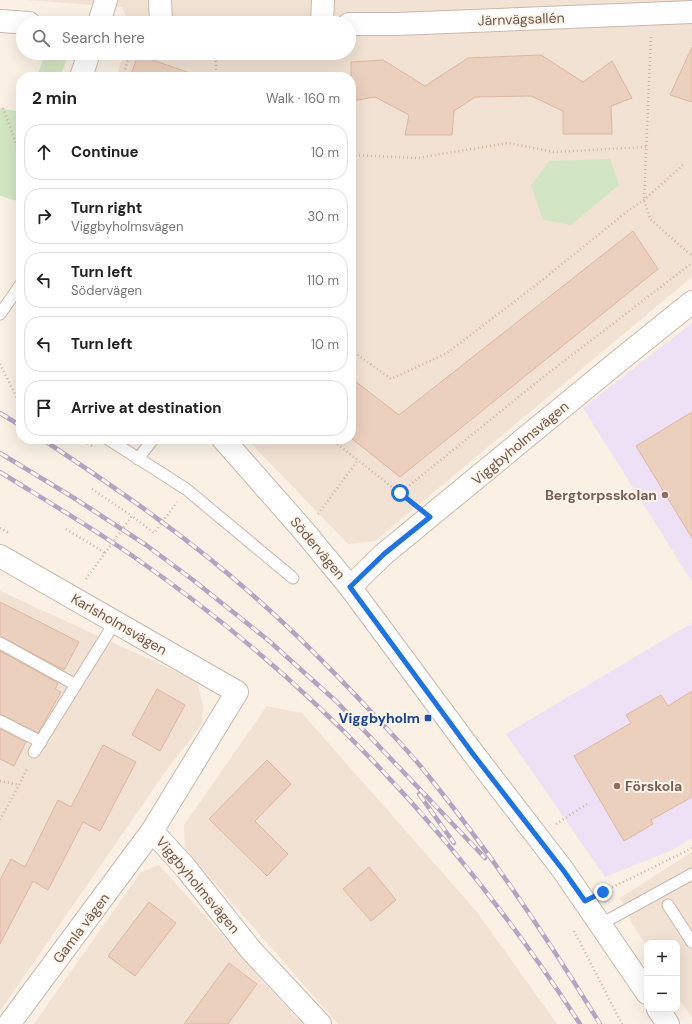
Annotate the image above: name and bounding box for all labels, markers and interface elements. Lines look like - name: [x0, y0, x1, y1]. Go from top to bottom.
- street label: Järnvägsallén: [477, 8, 565, 30]
- search box: [16, 16, 356, 60]
- icon: search: [30, 27, 52, 49]
- text: Search here: [62, 28, 145, 48]
- text: 2 min: [32, 87, 77, 109]
- text: Walk · 160 m: [266, 90, 340, 107]
- icon: ahead: [33, 141, 55, 163]
- text: Continue: [71, 142, 139, 162]
- text: 10 m: [311, 144, 339, 161]
- text: Turn right: [71, 198, 142, 218]
- icon: right: [33, 205, 55, 227]
- text: 30 m: [307, 208, 339, 225]
- text: Viggbyholmsvägen: [71, 218, 183, 235]
- text: Turn left: [71, 262, 132, 282]
- icon: left: [33, 269, 55, 291]
- text: 110 m: [307, 272, 339, 289]
- text: Södervägen: [71, 282, 142, 299]
- icon: left: [33, 333, 55, 355]
- text: Turn left: [71, 334, 132, 354]
- text: 10 m: [311, 336, 339, 353]
- icon: arrive: [33, 397, 55, 419]
- street label: Viggbyholmsvägen: [468, 397, 572, 489]
- text: Arrive at destination: [71, 398, 222, 418]
- route start: [391, 484, 409, 502]
- place label: Bergtorpsskolan: [545, 486, 657, 504]
- marker: Bergtorpsskolan: [660, 490, 670, 500]
- street label: Södervägen: [287, 513, 349, 583]
- street label: Karlsholmsvägen: [68, 589, 170, 659]
- place label: Viggbyholm: [339, 709, 420, 727]
- marker: Viggbyholm: [423, 713, 433, 723]
- place label: Förskola: [625, 777, 682, 795]
- marker: Förskola: [612, 781, 622, 791]
- street label: Viggbyholmsvägen: [152, 833, 244, 937]
- route end: [594, 883, 612, 901]
- street label: Gamla vägen: [49, 889, 113, 967]
- map controls: [644, 940, 680, 1012]
- button: +: [644, 940, 680, 976]
- button: −: [644, 976, 680, 1012]

